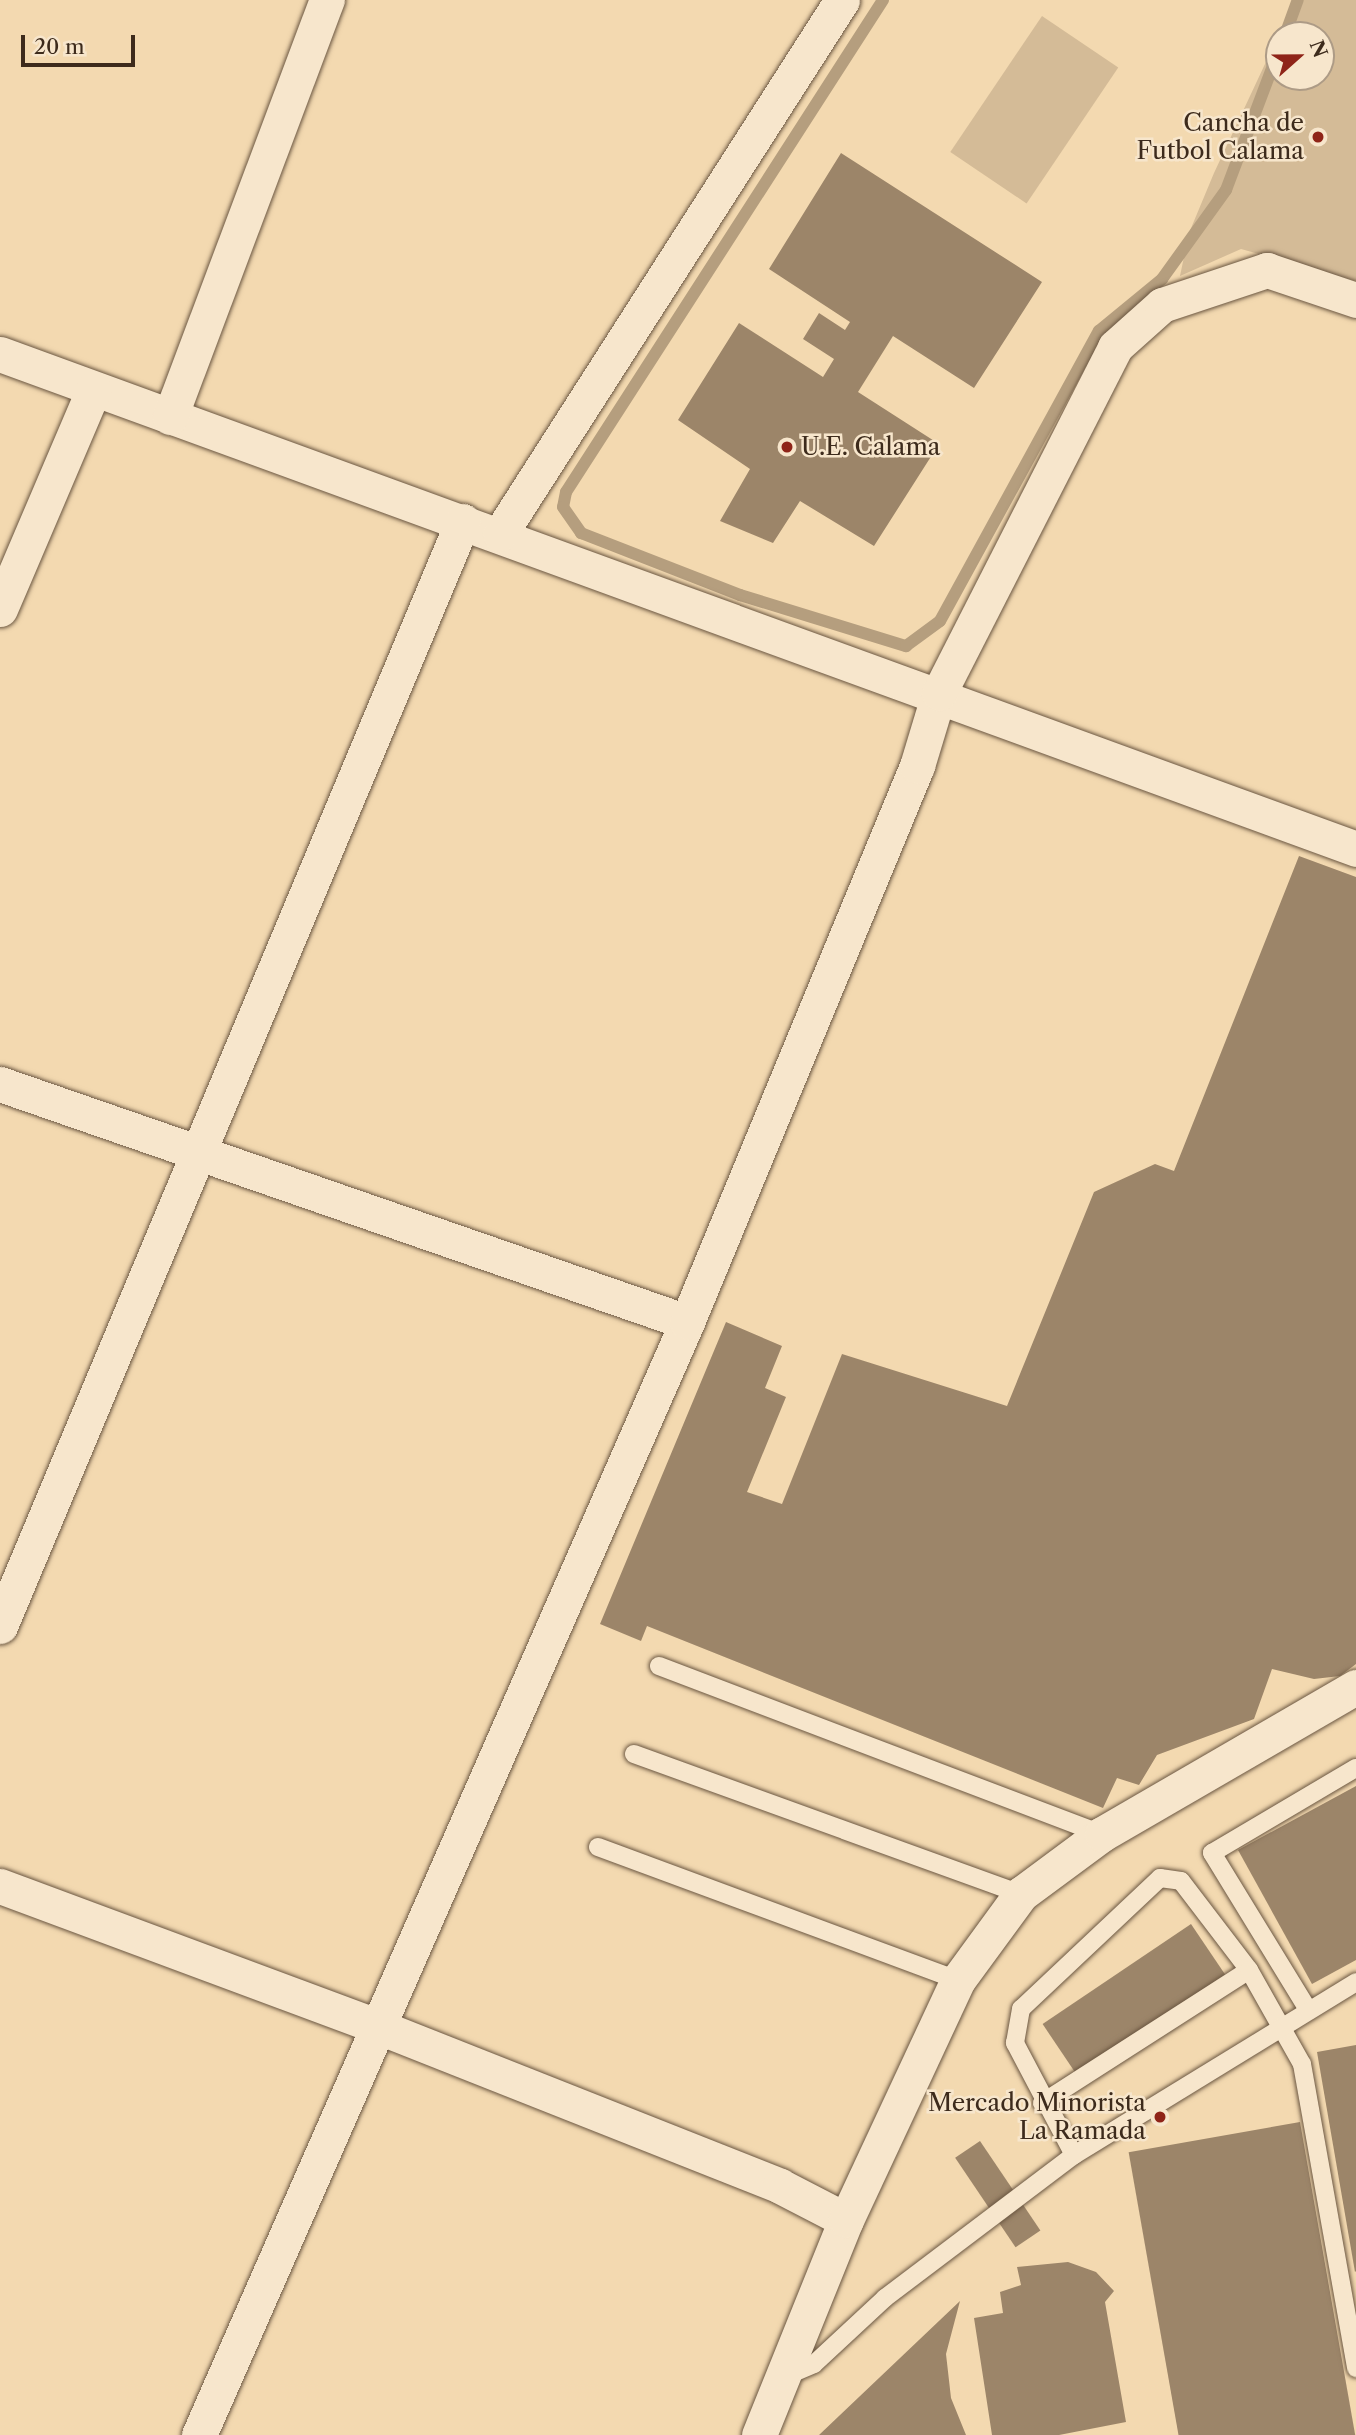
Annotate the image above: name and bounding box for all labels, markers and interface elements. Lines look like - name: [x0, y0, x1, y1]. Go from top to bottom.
- scale bar: [24, 21, 138, 65]
- north arrow: [1265, 21, 1335, 91]
- text: 20 m: [34, 34, 85, 59]
- text: N: [1305, 37, 1332, 61]
- place label: Cancha de Futbol Calama: [1137, 109, 1304, 165]
- marker: Cancha de Futbol Calama: [1310, 129, 1326, 145]
- place label: U.E. Calama: [801, 433, 940, 461]
- marker: U.E. Calama: [779, 439, 795, 455]
- place label: Mercado Minorista La Ramada: [928, 2089, 1146, 2145]
- marker: Mercado Minorista La Ramada: [1152, 2109, 1168, 2125]

